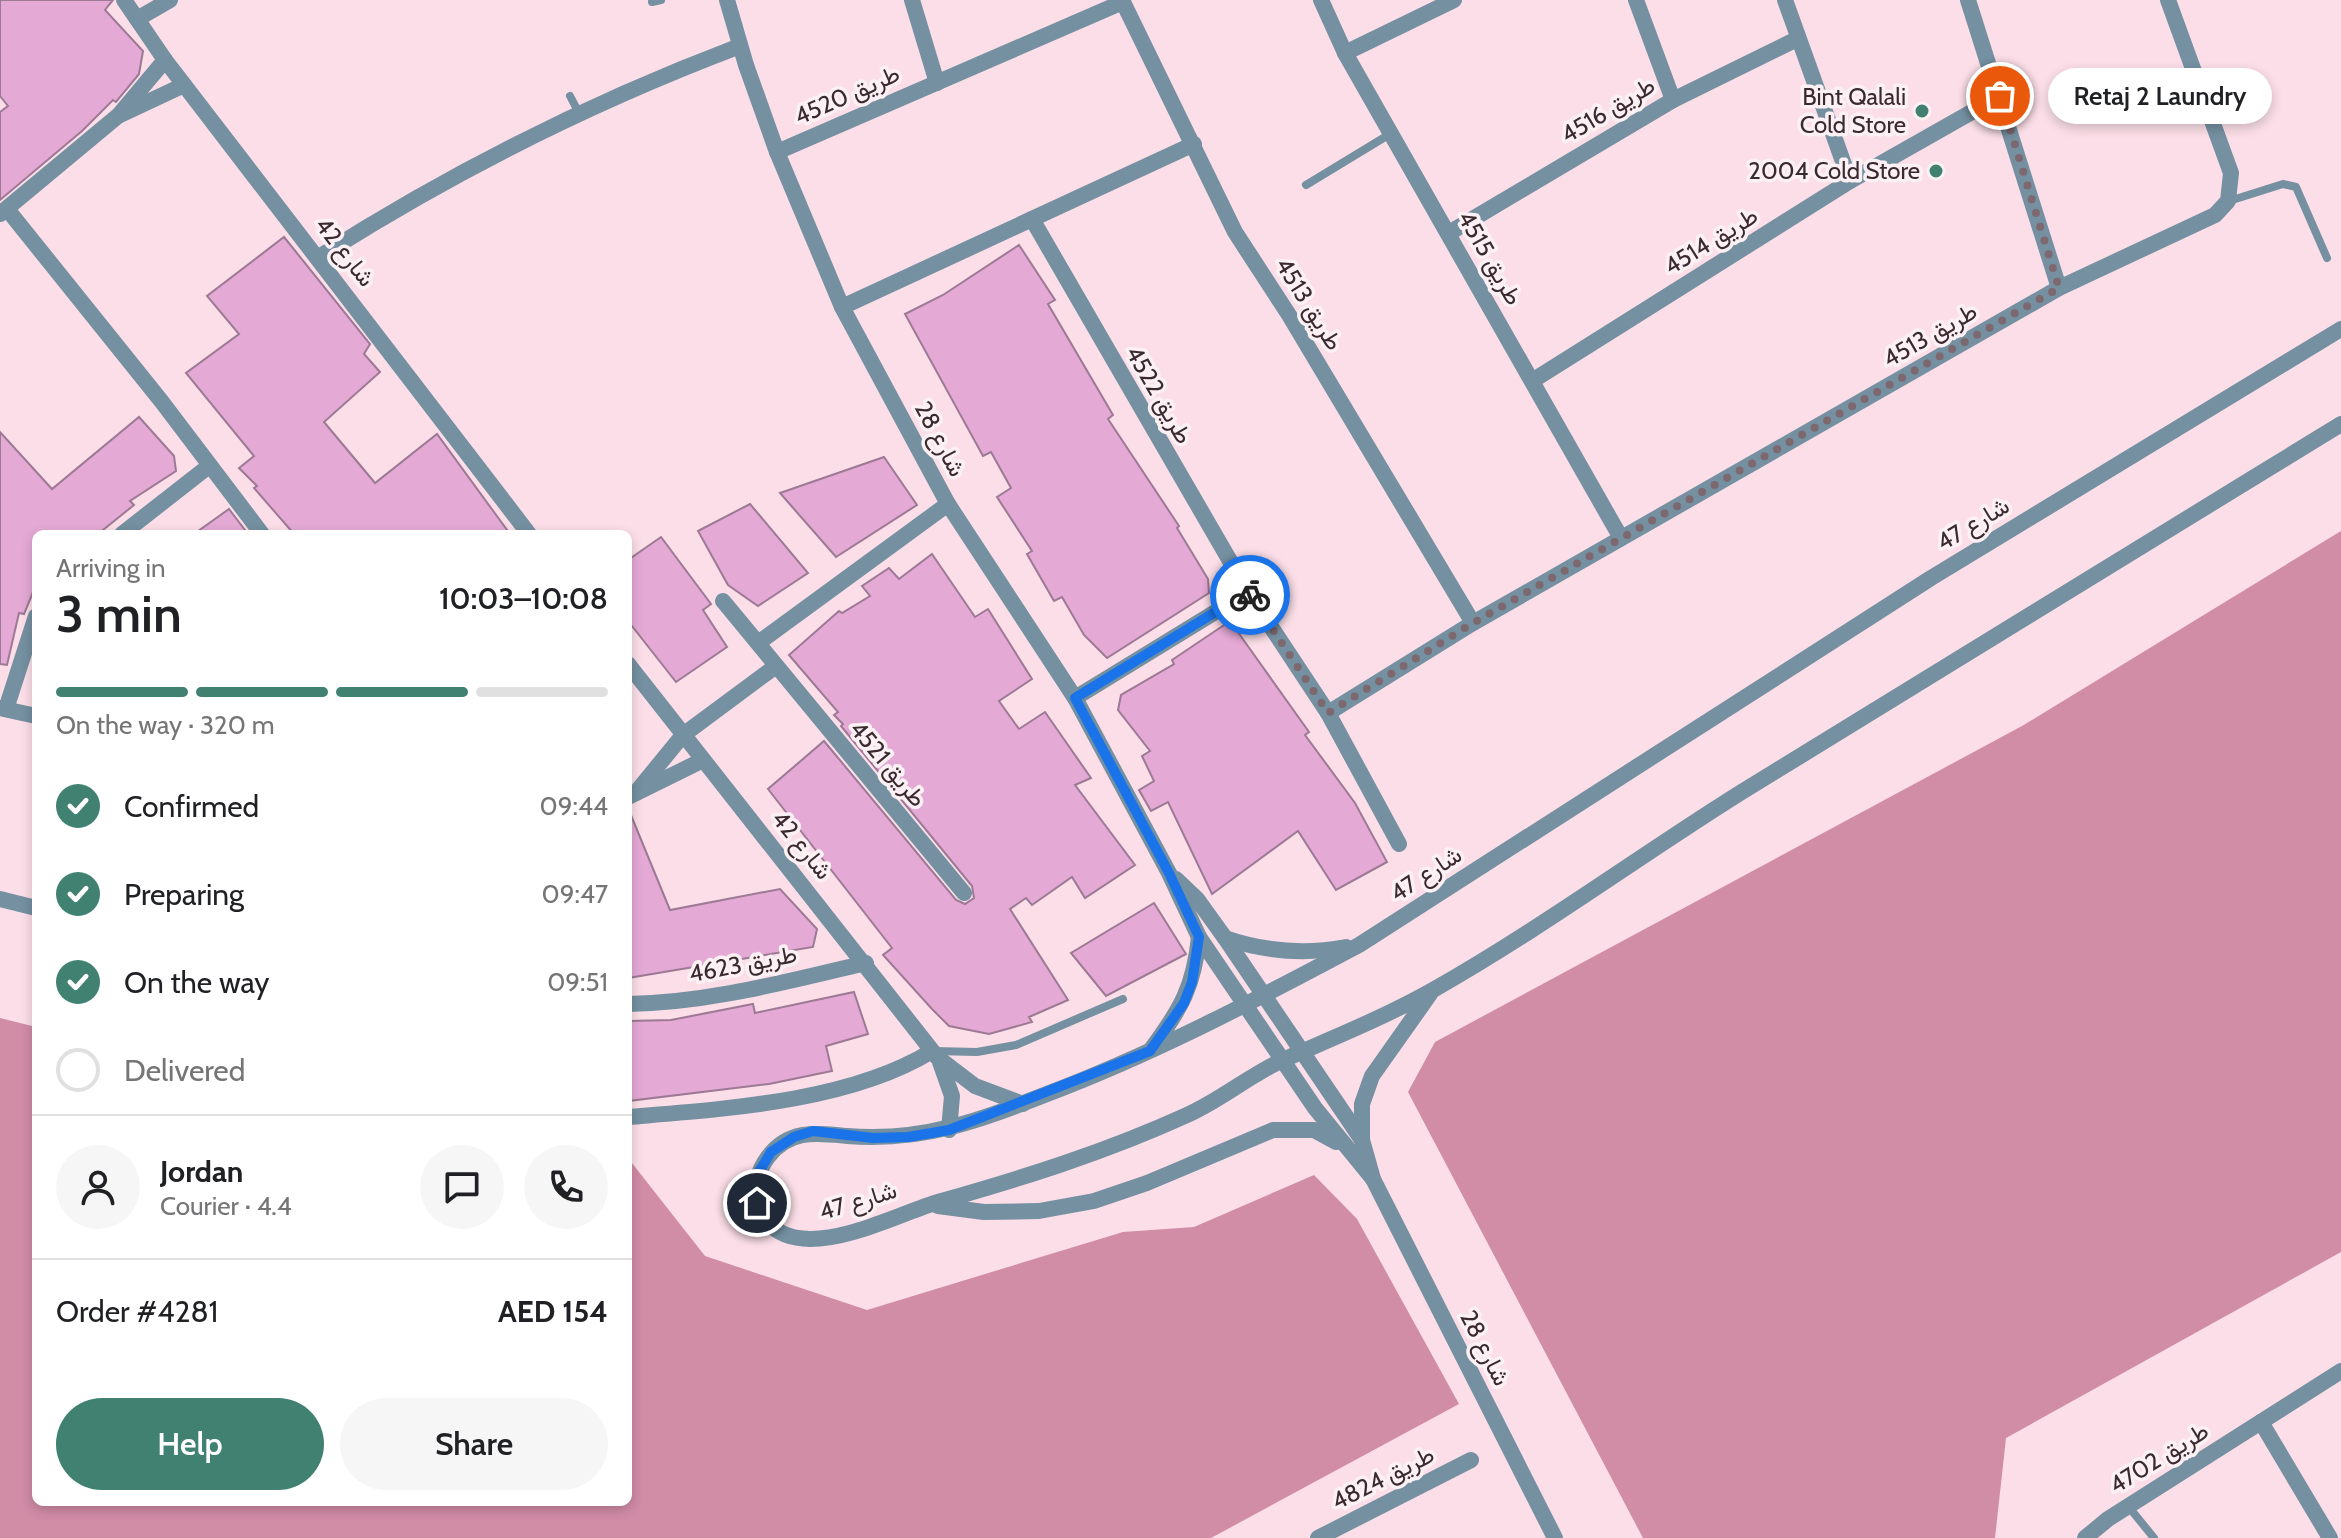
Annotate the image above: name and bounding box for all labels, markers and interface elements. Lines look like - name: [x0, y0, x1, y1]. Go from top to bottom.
- street label: طريق 4520: [790, 58, 904, 132]
- pin: [1966, 62, 2034, 130]
- callout: Retaj 2 Laundry: [2048, 68, 2272, 124]
- street label: طريق 4516: [1555, 70, 1661, 150]
- icon: bag: [1978, 74, 2022, 118]
- text: Retaj 2 Laundry: [2073, 80, 2247, 112]
- place label: Bint Qalali Cold Store: [1800, 82, 1906, 139]
- marker: Bint Qalali Cold Store: [1913, 102, 1931, 120]
- place label: 2004 Cold Store: [1748, 156, 1920, 185]
- marker: 2004 Cold Store: [1927, 162, 1945, 180]
- street label: طريق 4514: [1659, 200, 1763, 282]
- street label: طريق 4515: [1451, 205, 1529, 311]
- street label: شارع 42: [308, 211, 381, 293]
- street label: طريق 4513: [1269, 252, 1349, 356]
- street label: طريق 4513: [1877, 296, 1983, 374]
- street label: طريق 4522: [1119, 341, 1199, 449]
- street label: شارع 28: [907, 396, 972, 482]
- street label: شارع 47: [1931, 491, 2015, 558]
- text: Arriving in: [56, 552, 166, 584]
- courier: [1210, 555, 1290, 635]
- icon: bike: [1228, 573, 1272, 617]
- text: 10:03–10:08: [439, 580, 608, 617]
- text: 3 min: [56, 582, 182, 645]
- text: On the way · 320 m: [56, 709, 274, 741]
- street label: طريق 4521: [843, 715, 933, 813]
- icon: check: [56, 784, 100, 828]
- text: Confirmed: [124, 788, 259, 825]
- text: 09:44: [540, 790, 608, 822]
- street label: شارع 42: [764, 804, 839, 886]
- street label: شارع 47: [1384, 840, 1468, 909]
- icon: check: [56, 872, 100, 916]
- text: Preparing: [124, 876, 244, 913]
- text: 09:47: [542, 878, 608, 910]
- street label: طريق 4623: [686, 939, 800, 989]
- icon: check: [56, 960, 100, 1004]
- text: On the way: [124, 964, 269, 1001]
- text: 09:51: [547, 966, 608, 998]
- text: Delivered: [124, 1052, 245, 1089]
- button: person: [56, 1145, 140, 1229]
- button: chat: [420, 1145, 504, 1229]
- button: phone: [524, 1145, 608, 1229]
- text: Jordan: [160, 1153, 243, 1190]
- pin: [723, 1169, 791, 1237]
- street label: شارع 47: [816, 1175, 901, 1228]
- icon: home: [735, 1181, 779, 1225]
- text: Courier · 4.4: [160, 1190, 292, 1222]
- text: Order #4281: [56, 1293, 218, 1330]
- text: AED 154: [498, 1293, 608, 1330]
- street label: شارع 28: [1452, 1305, 1517, 1391]
- button: Help: [56, 1398, 324, 1490]
- button: Share: [340, 1398, 608, 1490]
- street label: طريق 4702: [2104, 1416, 2214, 1500]
- street label: طريق 4824: [1327, 1439, 1439, 1517]

